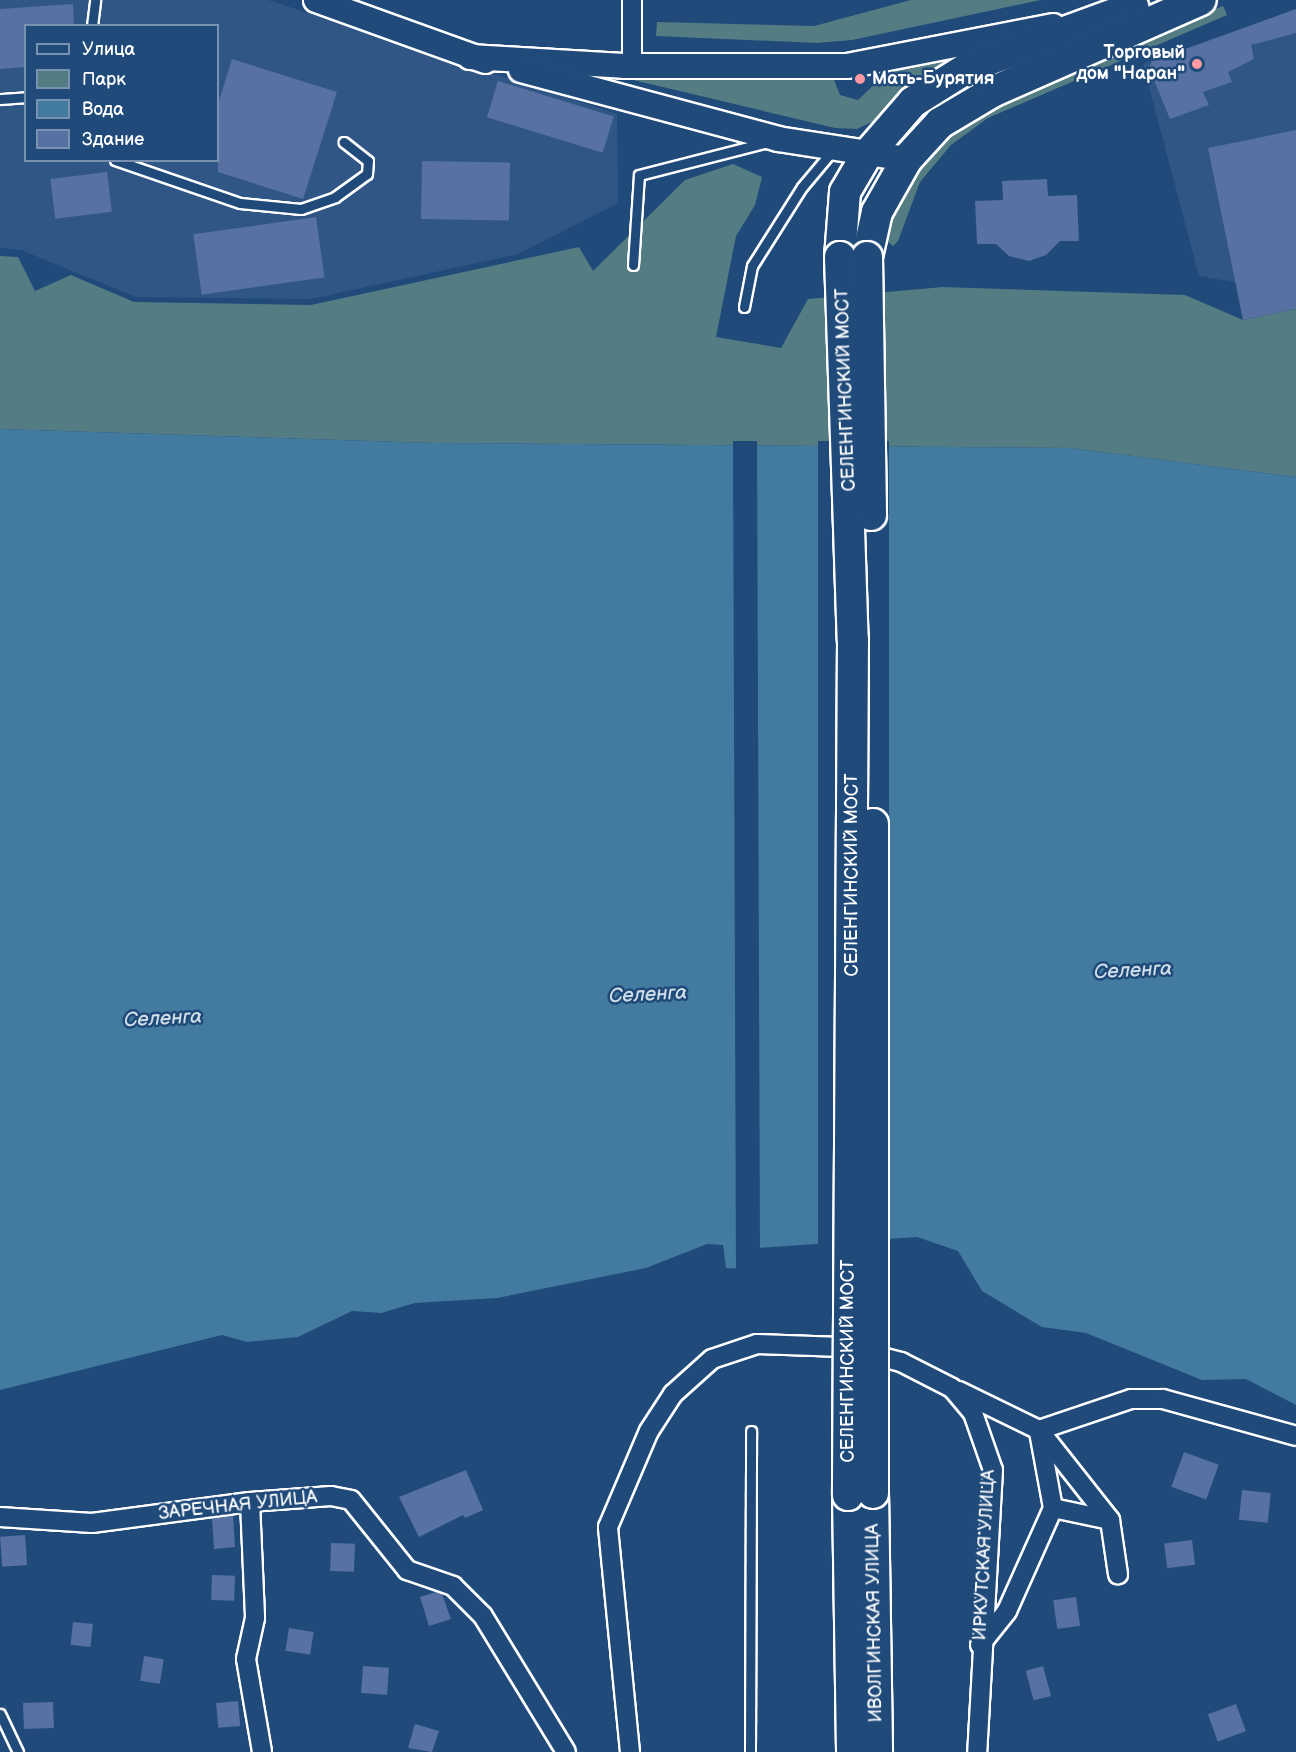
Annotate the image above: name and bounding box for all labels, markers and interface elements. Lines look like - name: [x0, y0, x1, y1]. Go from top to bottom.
- legend: [24, 24, 219, 162]
- text: Улица: [82, 39, 135, 60]
- place label: Торговый дом "Наран": [1077, 43, 1185, 86]
- marker: Торговый дом "Наран": [1190, 57, 1204, 71]
- place label: Мать-Бурятия: [872, 68, 994, 90]
- text: Парк: [82, 69, 126, 90]
- marker: Мать-Бурятия: [853, 72, 867, 86]
- text: Вода: [82, 99, 124, 120]
- text: Здание: [82, 129, 144, 150]
- street label: СЕЛЕНГИНСКИЙ МОСТ: [832, 288, 860, 492]
- street label: СЕЛЕНГИНСКИЙ МОСТ: [841, 774, 863, 976]
- water label: Селенга: [1093, 957, 1173, 985]
- water label: Селенга: [608, 981, 688, 1009]
- water label: Селенга: [123, 1005, 203, 1033]
- street label: СЕЛЕНГИНСКИЙ МОСТ: [837, 1260, 859, 1462]
- street label: ИРКУТСКАЯ УЛИЦА: [970, 1469, 1000, 1641]
- street label: ЗАРЕЧНАЯ УЛИЦА: [158, 1487, 318, 1525]
- street label: ИВОЛГИНСКАЯ УЛИЦА: [862, 1523, 888, 1723]

